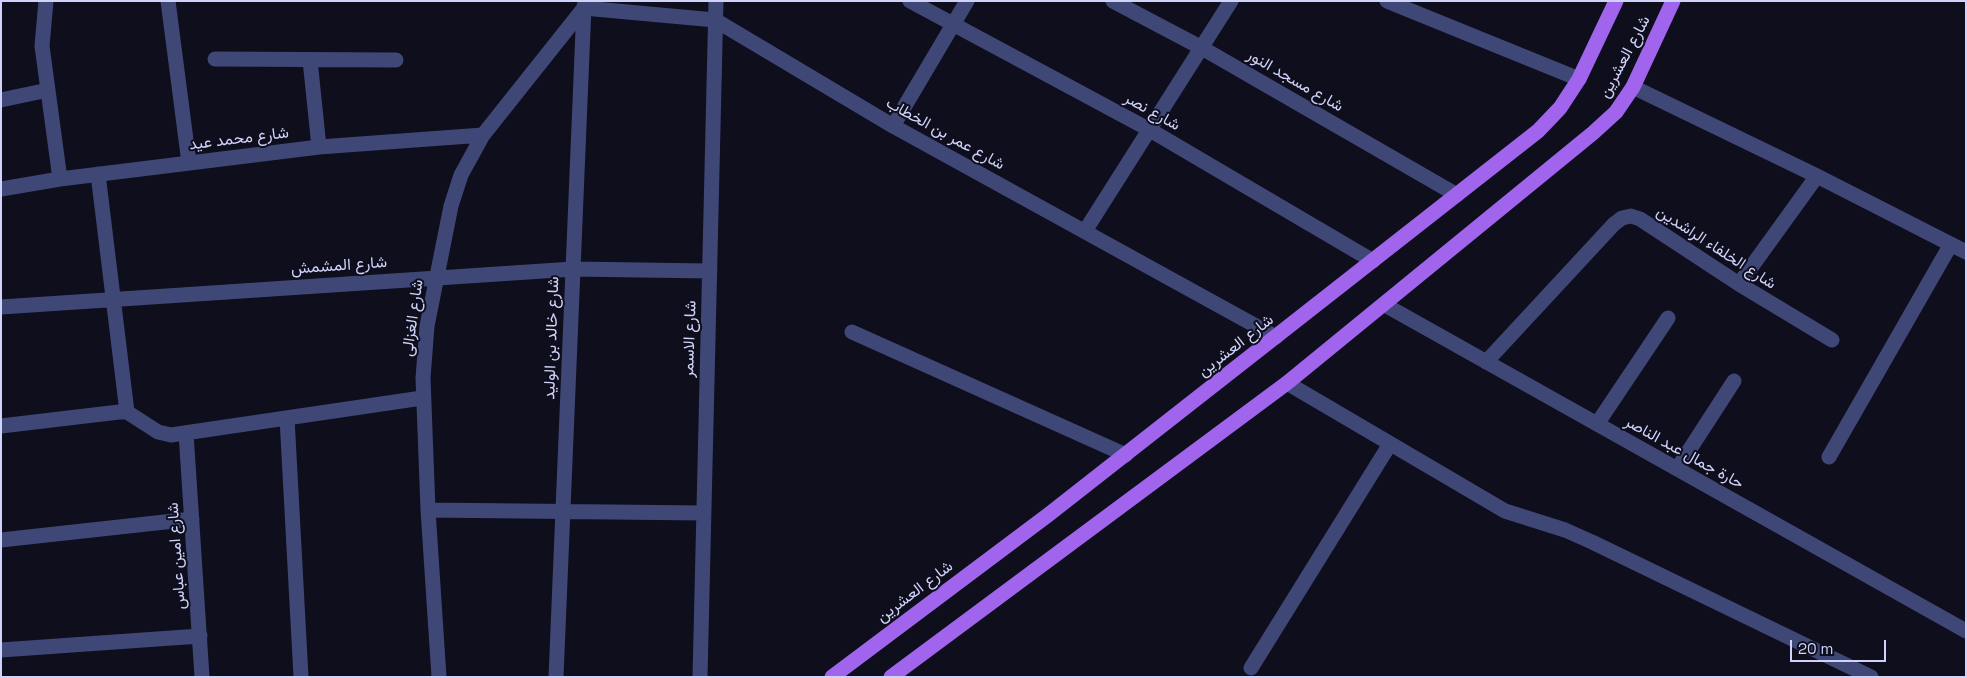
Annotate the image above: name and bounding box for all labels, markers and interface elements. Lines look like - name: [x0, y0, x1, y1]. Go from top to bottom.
- street label: شارع العشرين: [1595, 13, 1655, 101]
- street label: شارع مسجد النور: [1243, 46, 1347, 116]
- street label: شارع نصر: [1121, 89, 1183, 135]
- street label: شارع عمر بن الخطاب: [882, 93, 1008, 175]
- street label: شارع محمد عيد: [188, 123, 290, 155]
- street label: شارع الخلفاء الراشدين: [1653, 202, 1779, 294]
- street label: شارع المشمش: [290, 253, 388, 279]
- street label: شارع خالد بن الوليد: [540, 276, 564, 400]
- street label: شارع الغزالى: [398, 278, 428, 358]
- street label: شارع الاسمر: [679, 300, 701, 378]
- street label: شارع العشرين: [1194, 311, 1278, 381]
- street label: حارة جمال عبد الناصر: [1621, 412, 1747, 494]
- street label: شارع امين عباس: [164, 502, 190, 610]
- street label: شارع العشرين: [873, 557, 957, 627]
- scale bar: [1792, 630, 1888, 662]
- text: 20 m: [1798, 639, 1833, 658]

